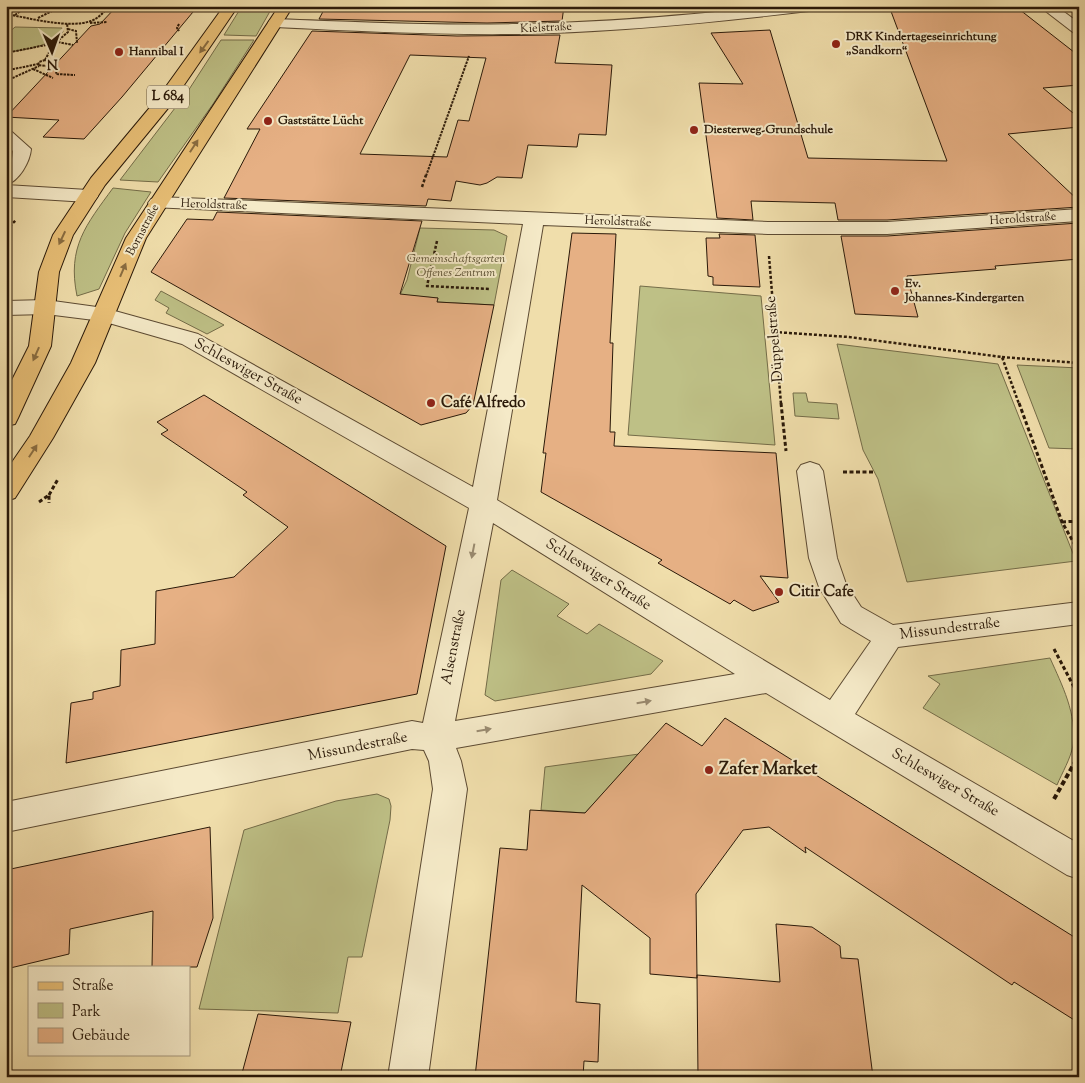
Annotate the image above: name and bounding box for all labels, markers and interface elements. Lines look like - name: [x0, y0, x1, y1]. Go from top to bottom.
- street label: Kielstraße: [520, 18, 573, 38]
- north arrow: [28, 28, 78, 78]
- place label: DRK Kindertageseinrichtung „Sandkorn“: [845, 28, 997, 60]
- marker: DRK Kindertageseinrichtung „Sandkorn“: [830, 38, 842, 50]
- one-way arrow: [199, 40, 209, 54]
- place label: Hannibal I: [128, 43, 183, 61]
- marker: Hannibal I: [113, 46, 125, 58]
- text: N: [46, 53, 58, 73]
- road number: L 684: [147, 85, 189, 108]
- place label: Gaststätte Lücht: [278, 112, 364, 130]
- marker: Gaststätte Lücht: [262, 115, 274, 127]
- place label: Diesterweg-Grundschule: [703, 121, 834, 139]
- marker: Diesterweg-Grundschule: [688, 124, 700, 136]
- one-way arrow: [190, 139, 199, 152]
- street label: Heroldstraße: [180, 195, 248, 215]
- street label: Bornstraße: [122, 200, 164, 259]
- street label: Heroldstraße: [989, 208, 1057, 230]
- street label: Heroldstraße: [584, 212, 652, 232]
- one-way arrow: [58, 231, 66, 245]
- park label: Gemeinschaftsgarten Offenes Zentrum: [407, 250, 506, 282]
- one-way arrow: [119, 263, 127, 277]
- place label: Ev. Johannes-Kindergarten: [904, 275, 1025, 307]
- marker: Ev. Johannes-Kindergarten: [889, 285, 901, 297]
- street label: Düppelstraße: [761, 295, 789, 383]
- street label: Schleswiger Straße: [190, 333, 306, 411]
- one-way arrow: [32, 347, 40, 361]
- place label: Café Alfredo: [441, 393, 526, 414]
- marker: Café Alfredo: [425, 397, 437, 409]
- one-way arrow: [28, 445, 38, 458]
- street label: Schleswiger Straße: [541, 534, 655, 616]
- one-way arrow: [469, 544, 477, 559]
- place label: Citir Cafe: [789, 582, 854, 603]
- marker: Citir Cafe: [773, 586, 785, 598]
- street label: Alsenstraße: [436, 607, 472, 687]
- street label: Missundestraße: [899, 612, 1001, 646]
- one-way arrow: [636, 697, 652, 705]
- one-way arrow: [476, 725, 492, 733]
- street label: Missundestraße: [306, 727, 410, 767]
- street label: Schleswiger Straße: [887, 744, 1003, 822]
- place label: Zafer Market: [719, 757, 818, 783]
- marker: Zafer Market: [703, 764, 715, 776]
- legend: [28, 966, 190, 1056]
- text: Straße: [72, 976, 114, 997]
- text: Park: [72, 1002, 101, 1023]
- text: Gebäude: [72, 1026, 130, 1047]

